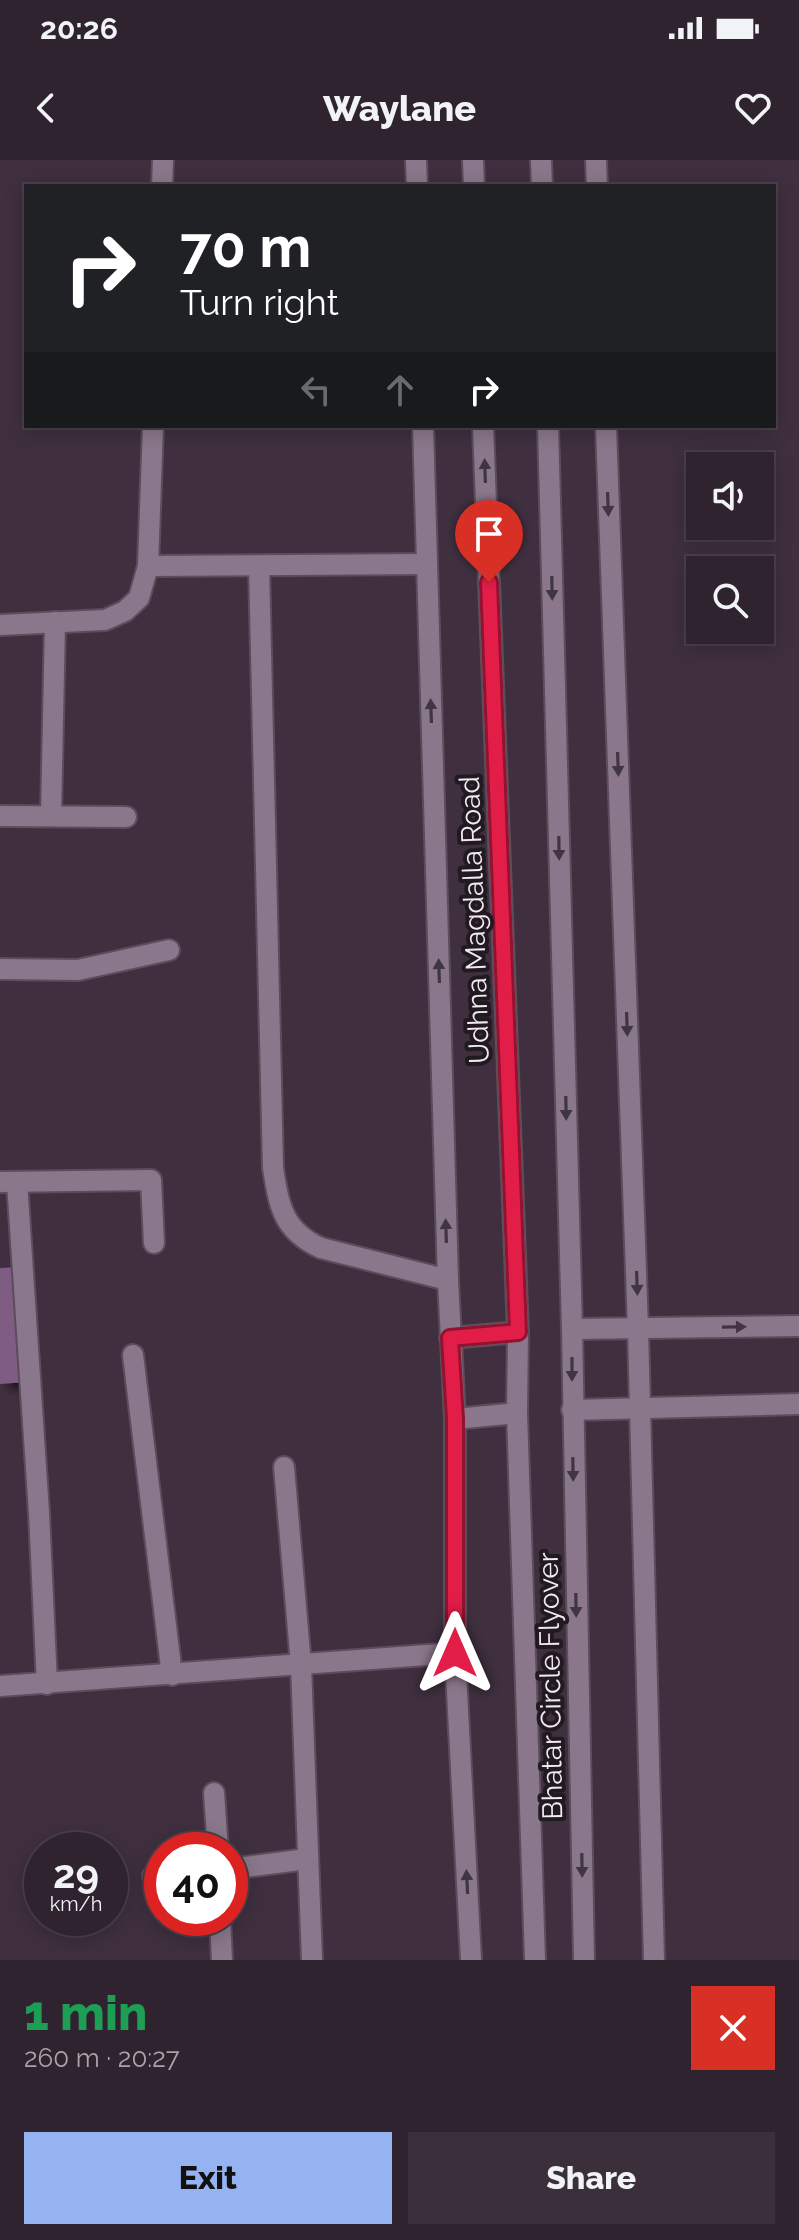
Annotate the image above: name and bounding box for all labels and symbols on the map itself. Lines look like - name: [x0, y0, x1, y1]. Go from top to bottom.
- one-way arrow: [478, 458, 491, 483]
- one-way arrow: [602, 492, 615, 517]
- pin: [455, 500, 523, 582]
- one-way arrow: [546, 576, 559, 601]
- one-way arrow: [425, 698, 437, 723]
- one-way arrow: [611, 752, 624, 777]
- street label: Udhna Magdalla Road: [453, 776, 496, 1064]
- one-way arrow: [553, 836, 566, 861]
- one-way arrow: [432, 958, 445, 983]
- one-way arrow: [621, 1012, 634, 1037]
- one-way arrow: [560, 1096, 572, 1121]
- one-way arrow: [440, 1218, 453, 1243]
- one-way arrow: [630, 1271, 643, 1296]
- one-way arrow: [722, 1321, 747, 1334]
- one-way arrow: [566, 1357, 578, 1382]
- one-way arrow: [567, 1457, 580, 1482]
- street label: Bhatar Circle Flyover: [532, 1552, 569, 1820]
- one-way arrow: [570, 1593, 583, 1618]
- position arrow: [413, 1611, 497, 1695]
- speed limit sign: 40: [144, 1832, 248, 1936]
- one-way arrow: [576, 1853, 588, 1878]
- one-way arrow: [461, 1869, 474, 1894]

